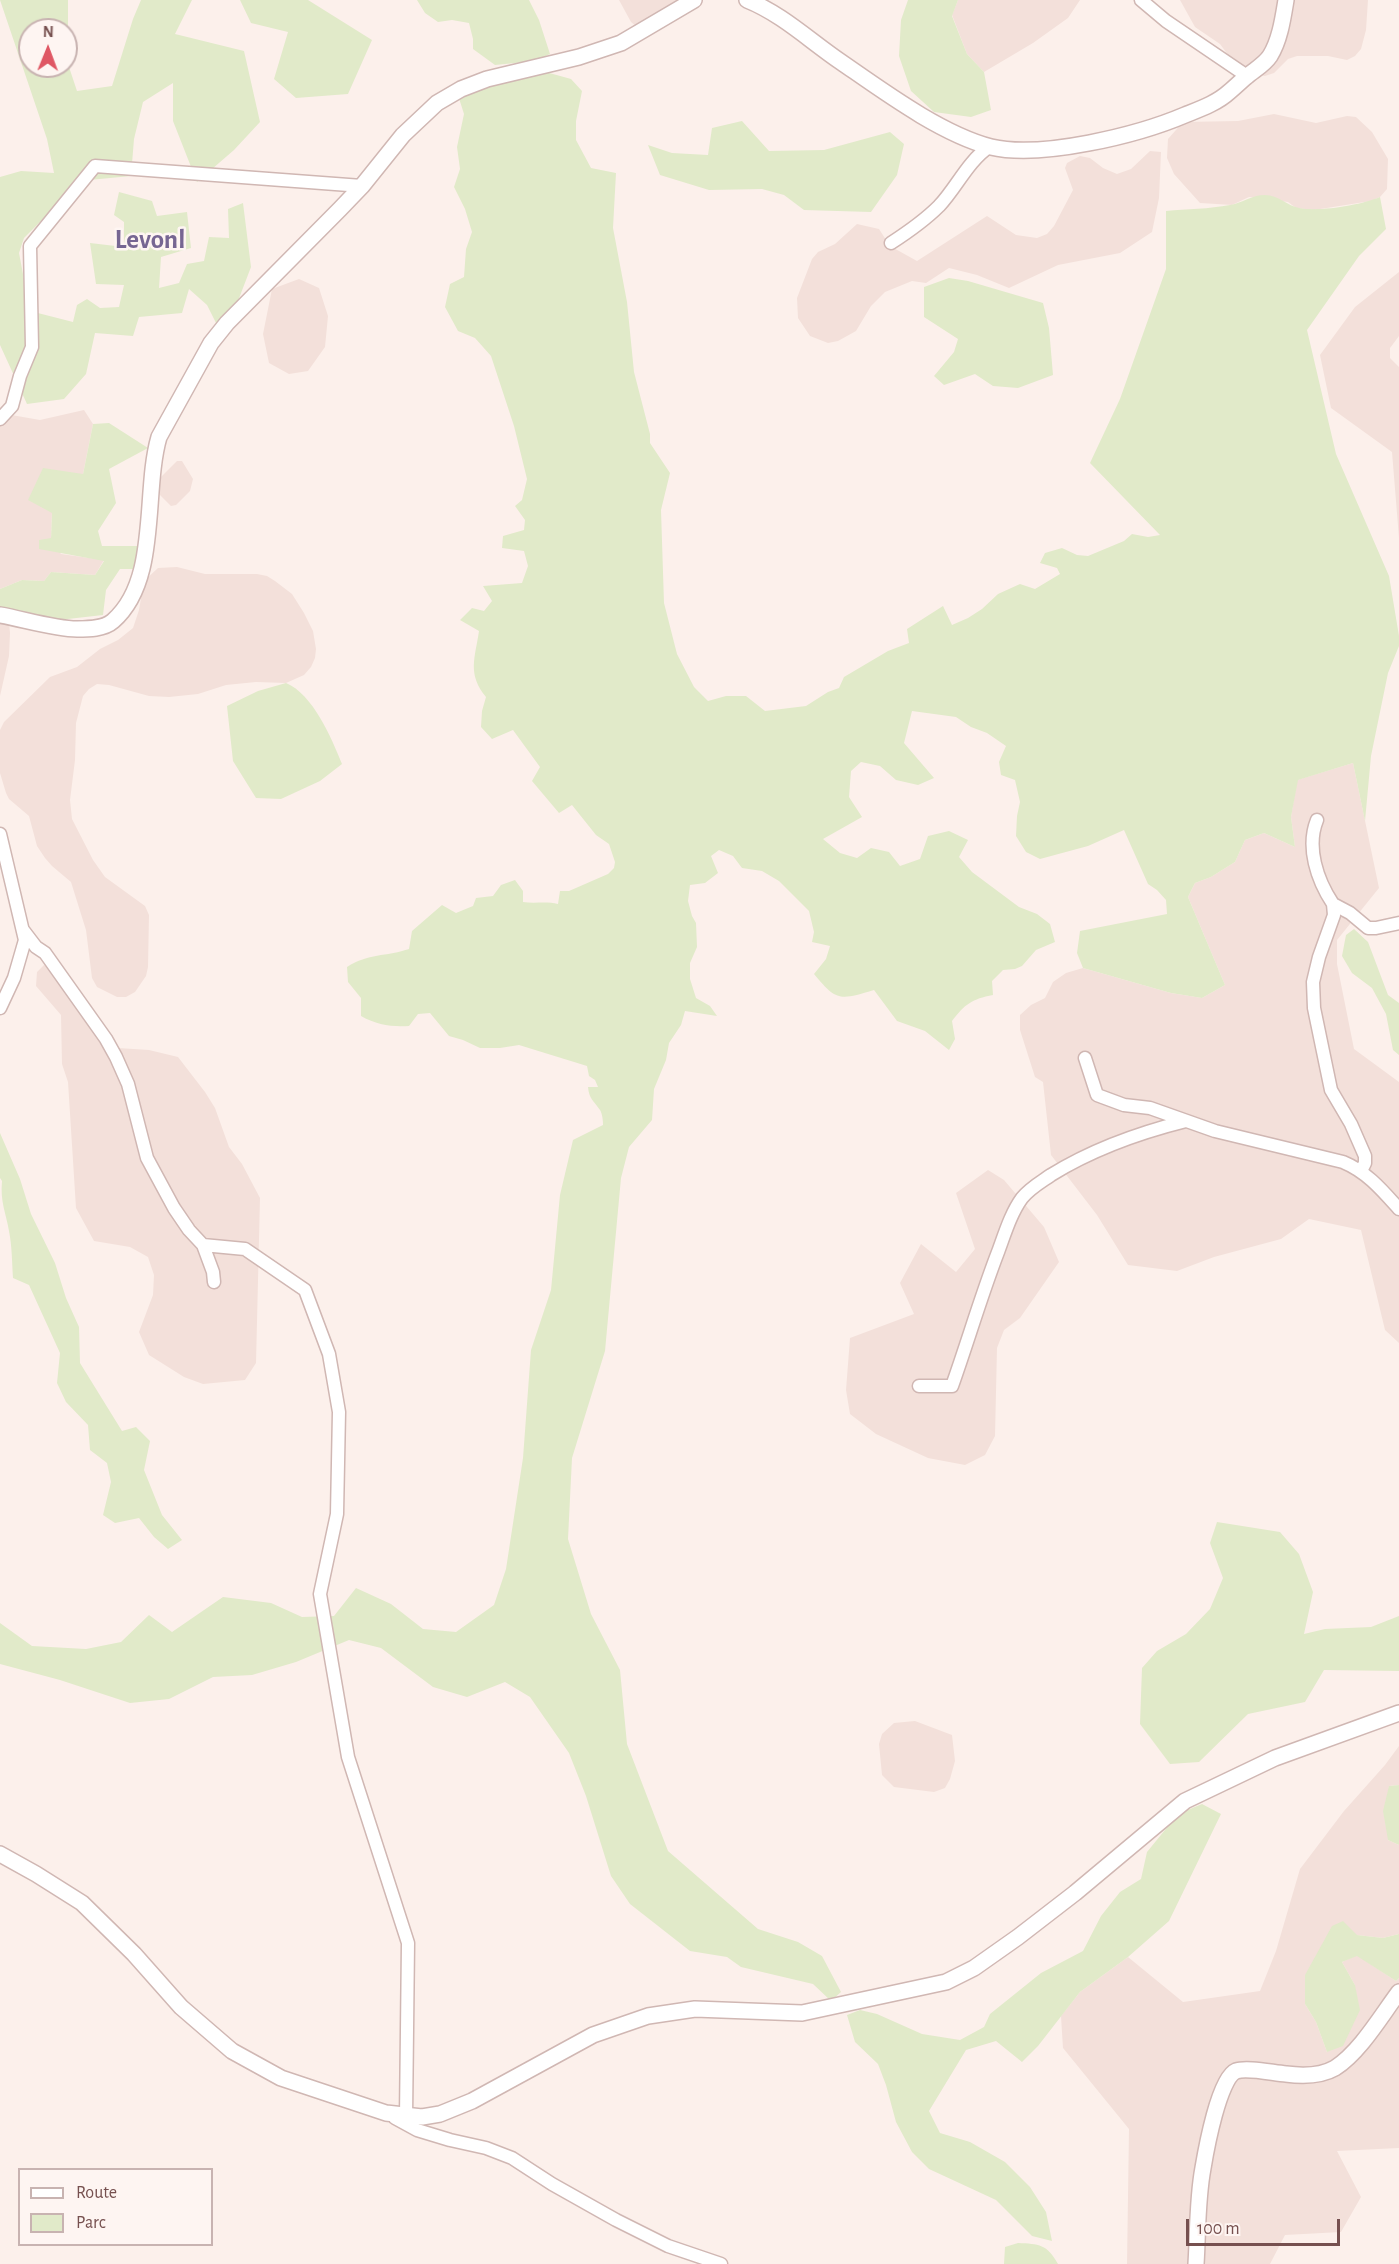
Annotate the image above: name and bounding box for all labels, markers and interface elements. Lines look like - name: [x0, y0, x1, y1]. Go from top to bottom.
- north arrow: [18, 18, 78, 78]
- text: N: [43, 24, 54, 40]
- district label: Levonl: [115, 224, 185, 256]
- legend: [18, 2168, 213, 2246]
- text: Route: [76, 2184, 117, 2202]
- scale bar: [1189, 2207, 1344, 2245]
- text: Parc: [76, 2214, 106, 2232]
- text: 100 m: [1197, 2220, 1240, 2238]

